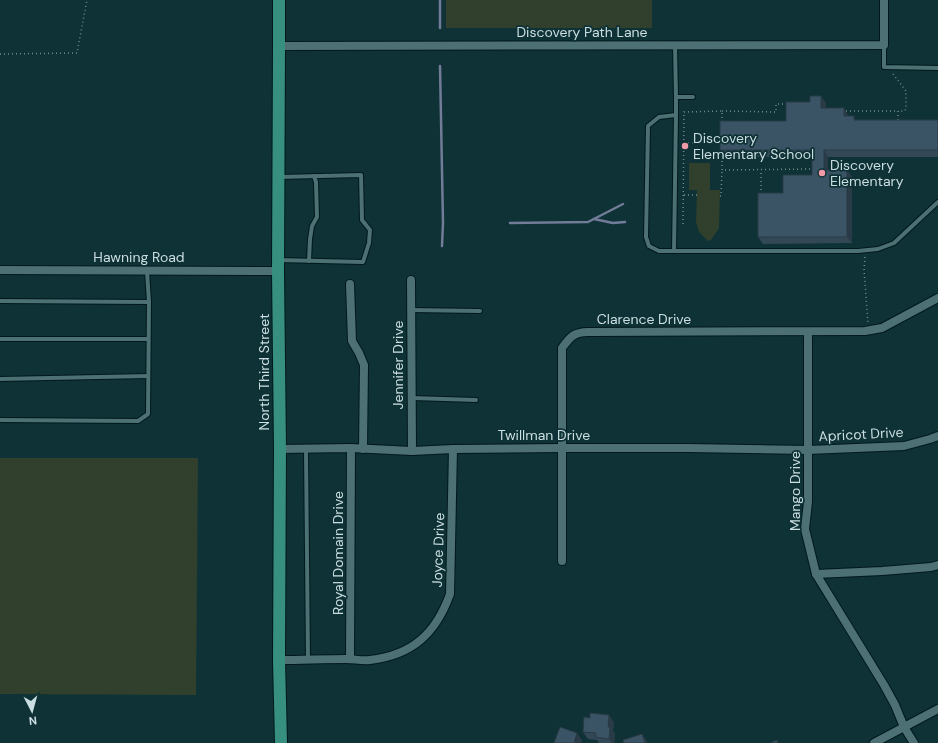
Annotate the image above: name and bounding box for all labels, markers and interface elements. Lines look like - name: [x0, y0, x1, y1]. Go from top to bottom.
- street label: Discovery Path Lane: [516, 23, 648, 41]
- place label: Discovery Elementary School: [693, 129, 814, 163]
- marker: Discovery Elementary School: [680, 141, 690, 151]
- place label: Discovery Elementary: [830, 156, 904, 190]
- marker: Discovery Elementary: [817, 168, 827, 178]
- street label: Hawning Road: [93, 248, 185, 266]
- street label: Clarence Drive: [597, 310, 691, 328]
- street label: North Third Street: [255, 314, 273, 430]
- street label: Jennifer Drive: [389, 321, 407, 409]
- street label: Apricot Drive: [818, 423, 904, 445]
- street label: Twillman Drive: [498, 426, 590, 444]
- street label: Mango Drive: [786, 451, 804, 531]
- street label: Royal Domain Drive: [329, 491, 347, 615]
- street label: Joyce Drive: [428, 512, 448, 588]
- north arrow: [12, 691, 52, 731]
- text: N: [28, 714, 38, 728]

